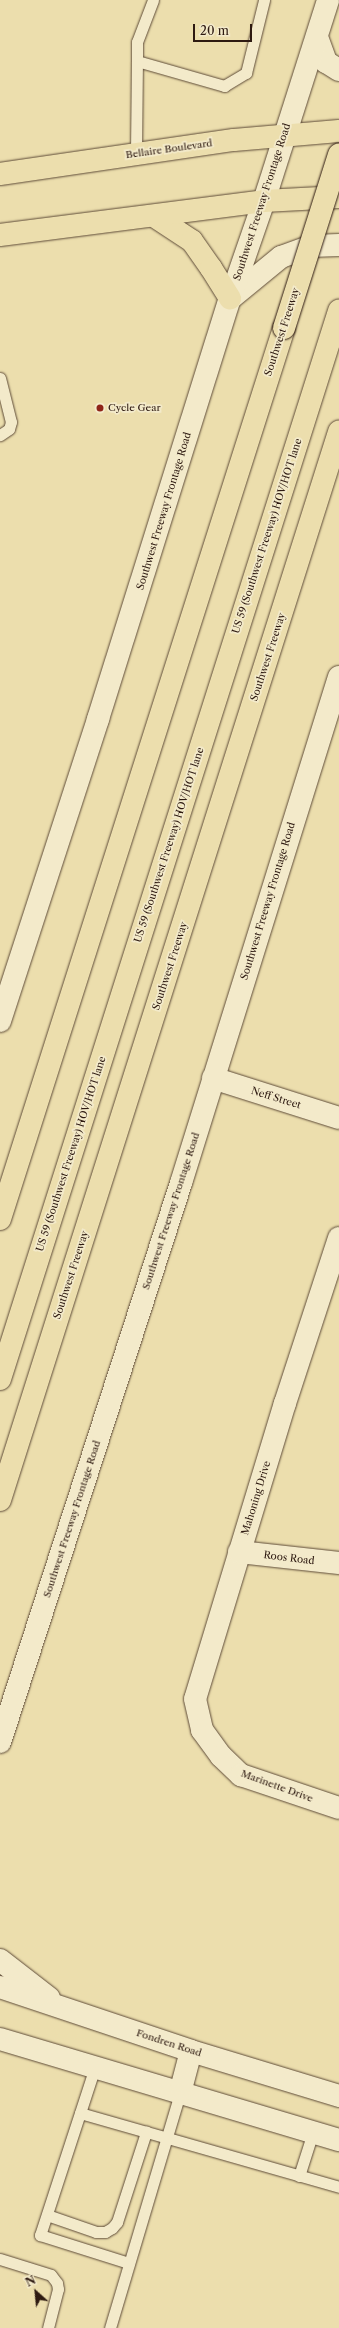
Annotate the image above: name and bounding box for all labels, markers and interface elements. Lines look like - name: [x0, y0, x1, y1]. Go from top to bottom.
- scale bar: [195, 16, 254, 42]
- text: 20 m: [200, 23, 229, 38]
- street label: Southwest Freeway Frontage Road: [231, 122, 293, 282]
- street label: Bellaire Boulevard: [125, 137, 213, 161]
- street label: Southwest Freeway: [262, 286, 302, 378]
- place label: Cycle Gear: [108, 402, 161, 414]
- marker: Cycle Gear: [95, 403, 105, 413]
- street label: Southwest Freeway Frontage Road: [134, 430, 194, 592]
- street label: US 59 (Southwest Freeway) HOV/HOT lane: [230, 437, 304, 635]
- street label: Southwest Freeway: [248, 611, 288, 703]
- street label: US 59 (Southwest Freeway) HOV/HOT lane: [132, 746, 206, 944]
- street label: Southwest Freeway Frontage Road: [238, 820, 298, 982]
- street label: Southwest Freeway: [150, 920, 190, 1012]
- street label: US 59 (Southwest Freeway) HOV/HOT lane: [34, 1055, 108, 1253]
- street label: Neff Street: [250, 1085, 302, 1111]
- street label: Southwest Freeway Frontage Road: [140, 1131, 202, 1291]
- street label: Southwest Freeway: [51, 1229, 91, 1321]
- street label: Southwest Freeway Frontage Road: [41, 1439, 103, 1599]
- street label: Mahoning Drive: [239, 1459, 273, 1537]
- street label: Roos Road: [263, 1549, 315, 1567]
- street label: Marinette Drive: [239, 1767, 315, 1805]
- street label: Fondren Road: [135, 2027, 203, 2059]
- north arrow: [16, 2272, 56, 2312]
- text: N: [23, 2273, 38, 2290]

